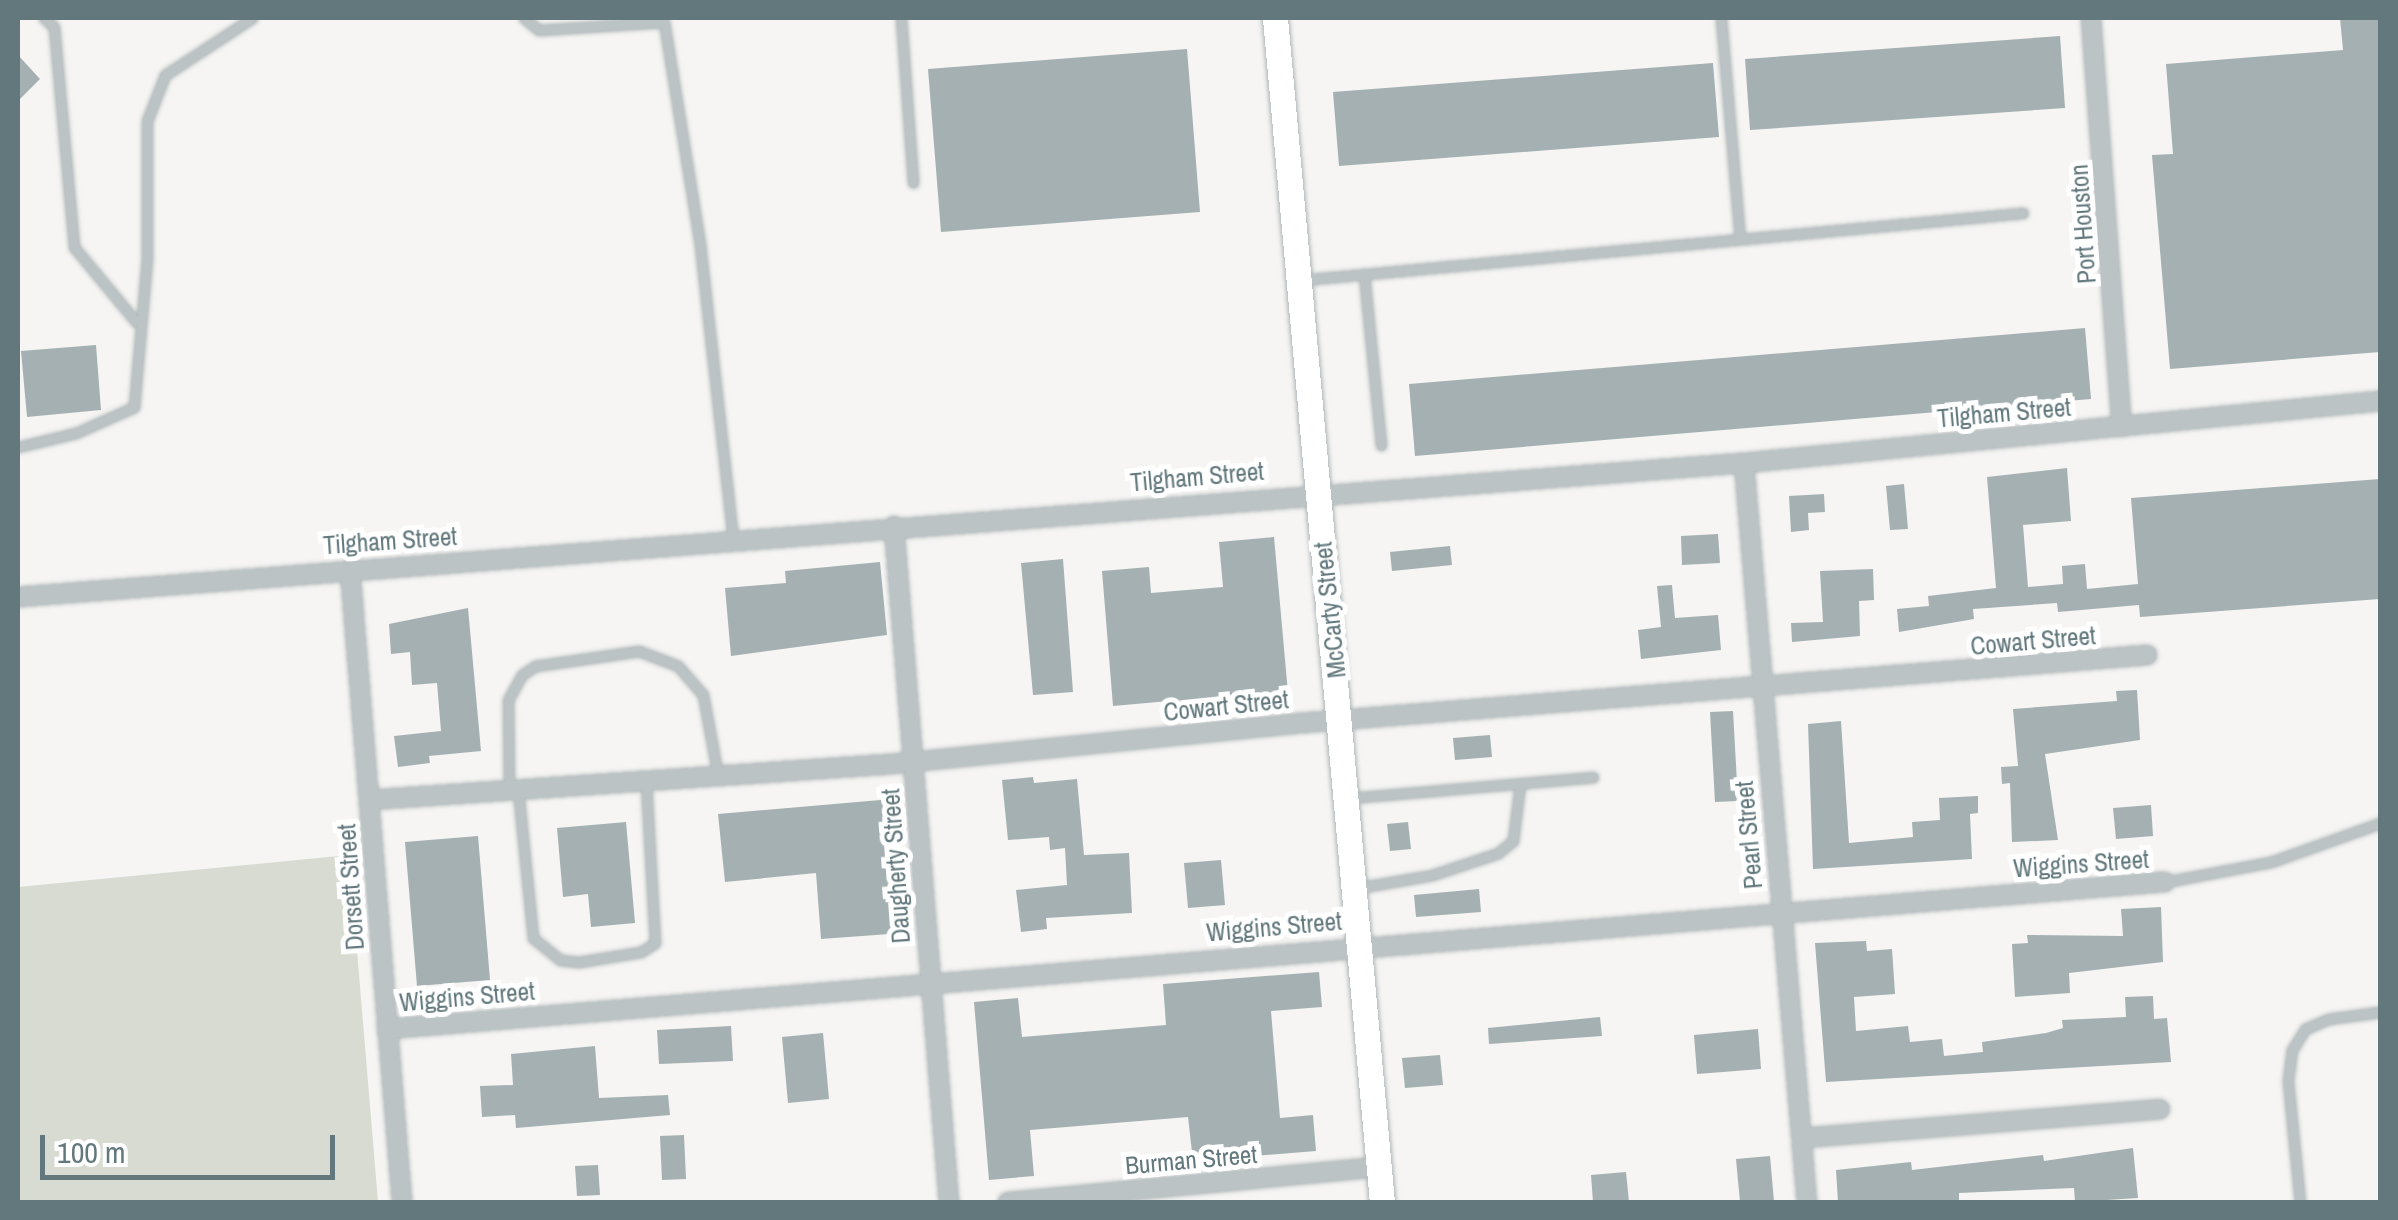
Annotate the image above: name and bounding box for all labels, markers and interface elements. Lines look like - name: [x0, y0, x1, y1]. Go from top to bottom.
- street label: Port Houston: [2064, 163, 2102, 285]
- street label: Tilgham Street: [1936, 392, 2072, 434]
- street label: Tilgham Street: [1129, 456, 1265, 498]
- street label: Tilgham Street: [322, 521, 458, 561]
- street label: McCarty Street: [1308, 540, 1352, 680]
- street label: Cowart Street: [1969, 621, 2097, 661]
- street label: Cowart Street: [1162, 685, 1290, 727]
- street label: Pearl Street: [1729, 780, 1769, 890]
- street label: Daugherty Street: [876, 788, 916, 944]
- street label: Dorsett Street: [332, 823, 370, 951]
- street label: Wiggins Street: [2012, 844, 2150, 884]
- street label: Wiggins Street: [1205, 906, 1343, 948]
- street label: Wiggins Street: [398, 976, 536, 1018]
- scale bar: [45, 1115, 340, 1177]
- text: 100 m: [57, 1132, 125, 1172]
- street label: Burman Street: [1124, 1139, 1258, 1181]

